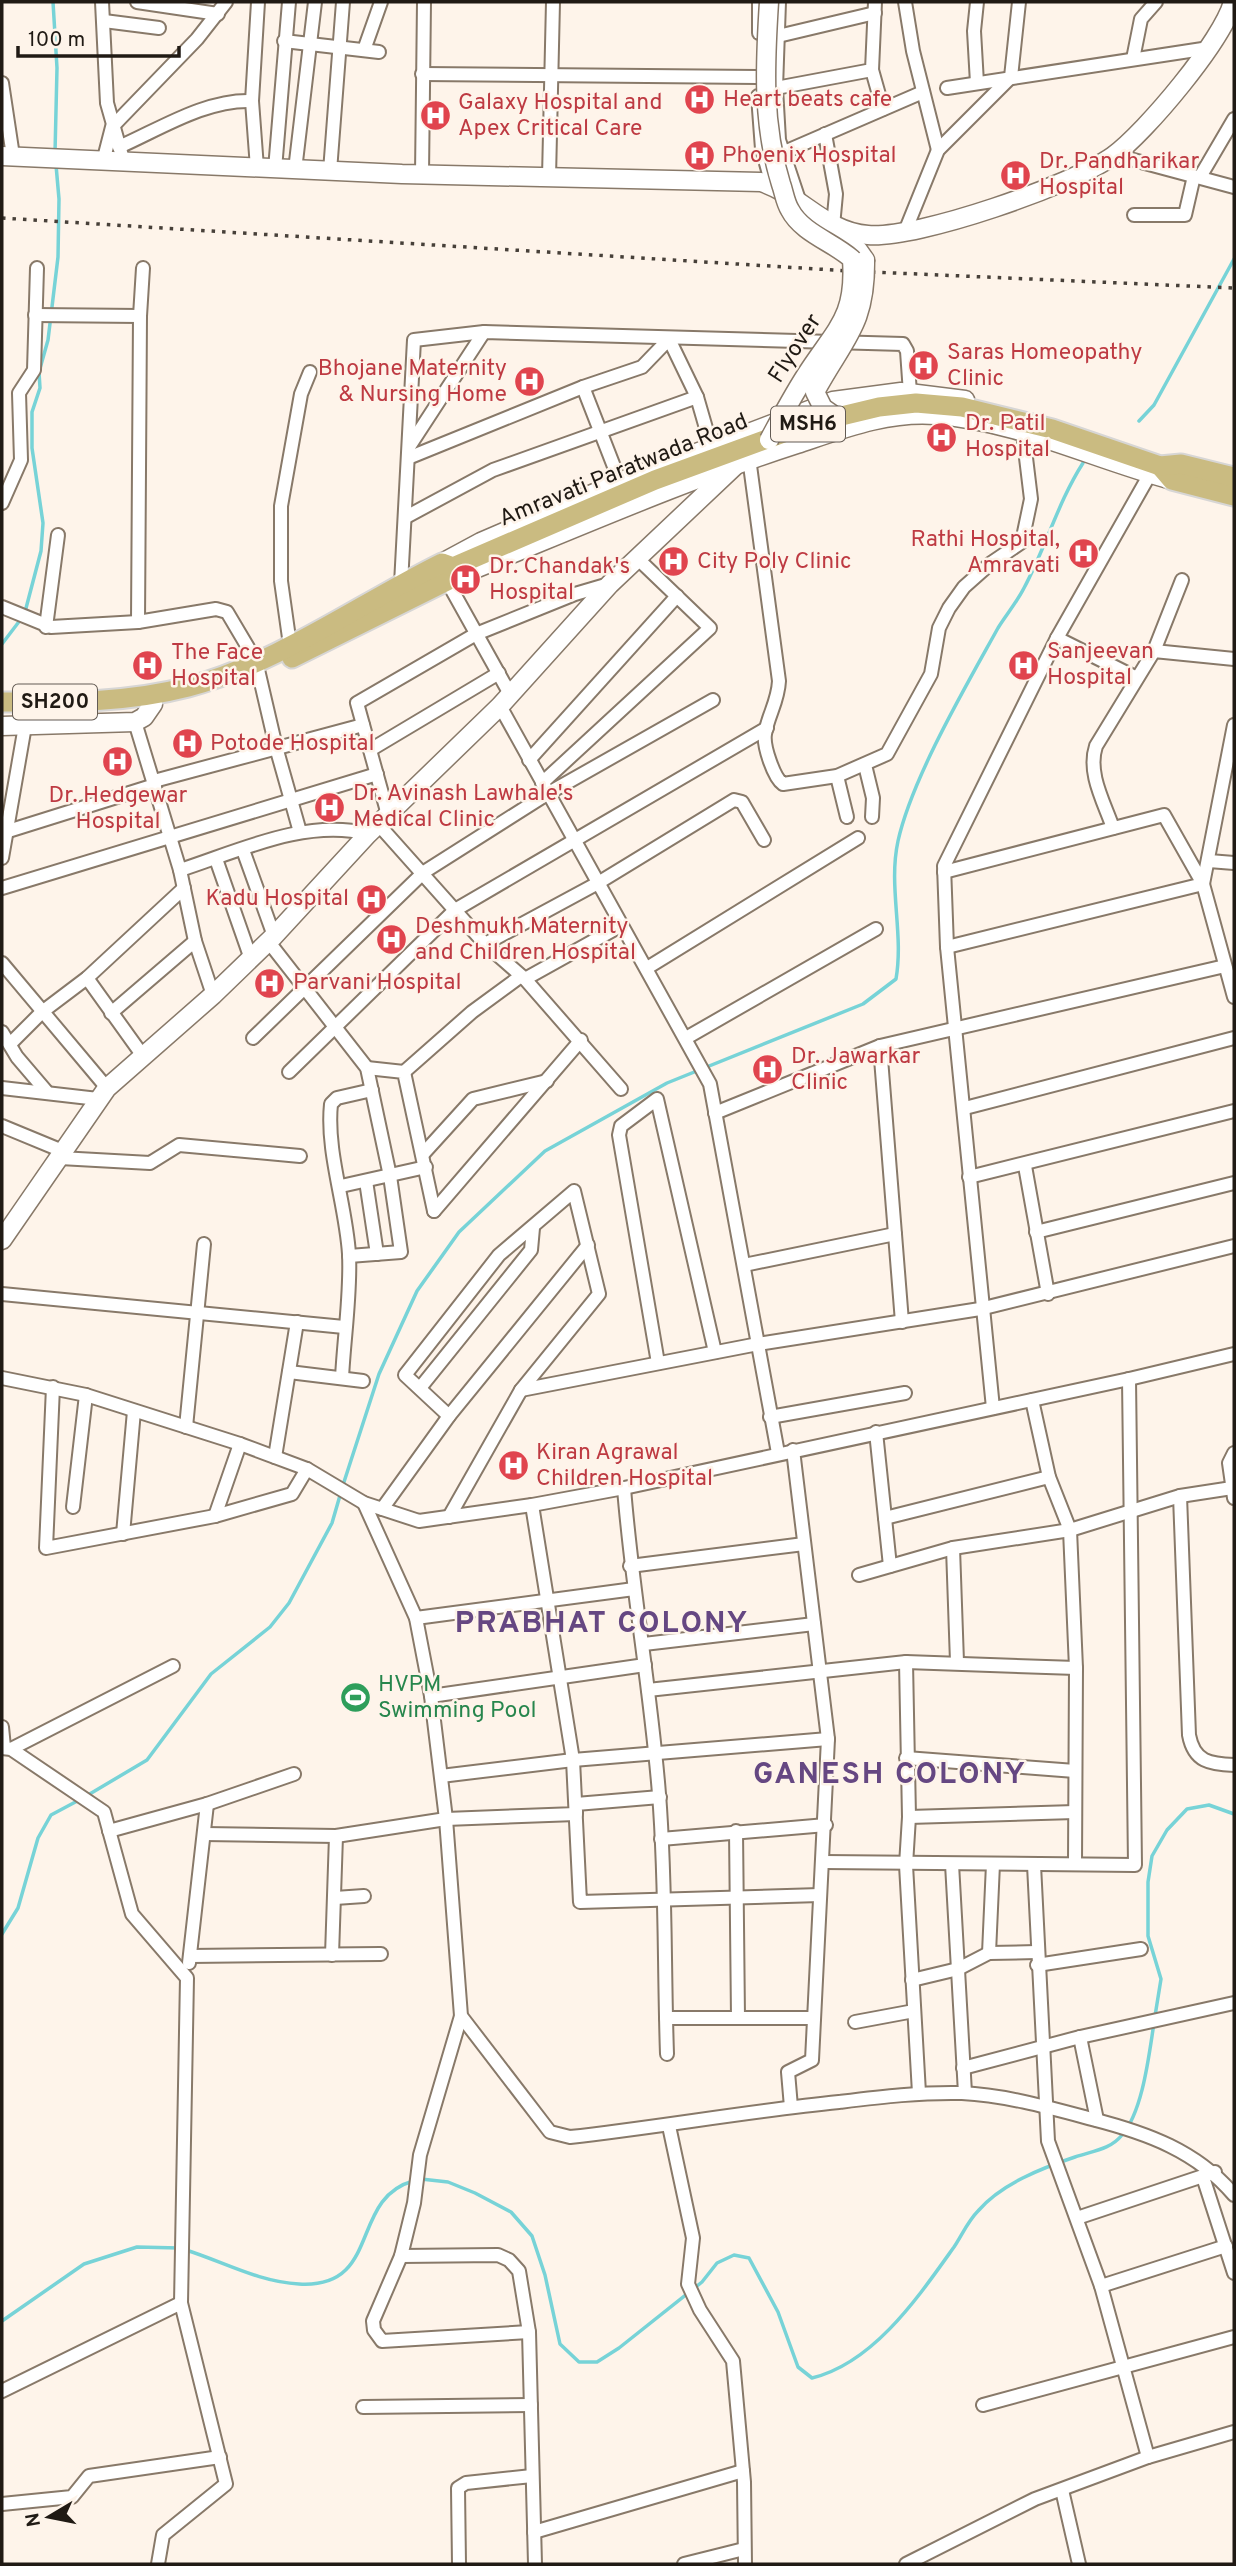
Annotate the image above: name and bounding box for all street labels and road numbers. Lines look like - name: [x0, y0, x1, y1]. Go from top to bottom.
- street label: Flyover: [763, 309, 829, 389]
- road number: MSH6: [771, 406, 845, 442]
- street label: Amravati Paratwada Road: [495, 408, 753, 534]
- road number: SH200: [13, 684, 97, 720]

